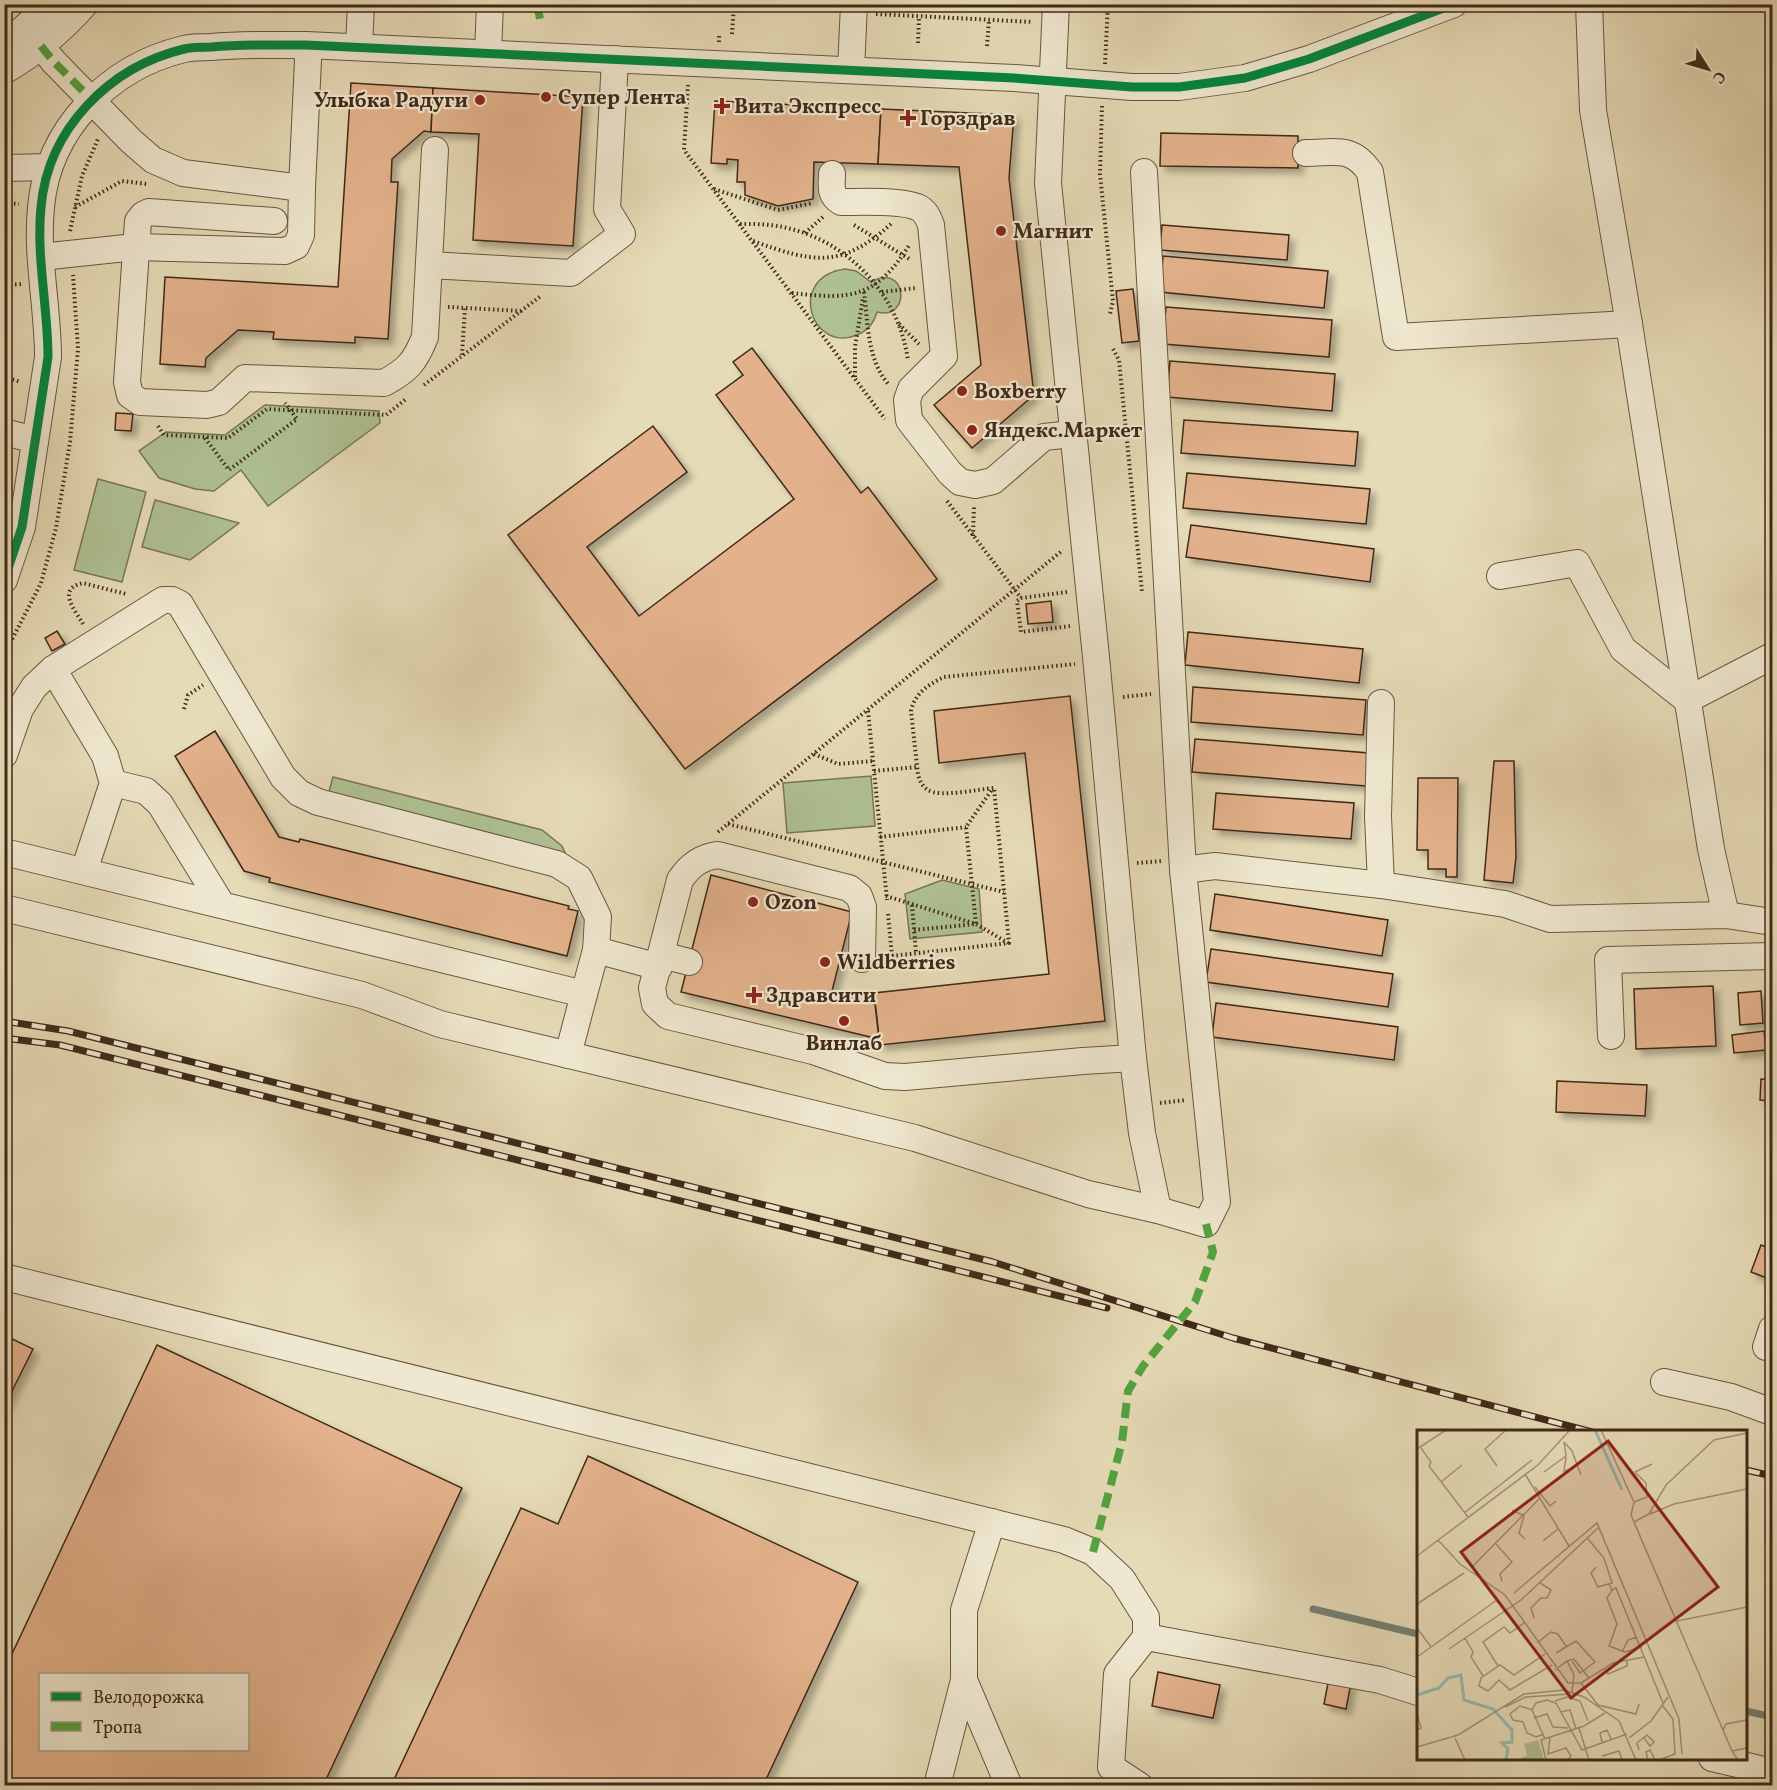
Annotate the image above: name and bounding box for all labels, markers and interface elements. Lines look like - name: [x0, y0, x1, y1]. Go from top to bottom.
- north arrow: [1678, 39, 1738, 99]
- text: С: [1706, 66, 1730, 88]
- place label: Супер Лента: [558, 84, 686, 113]
- place label: Улыбка Радуги: [314, 87, 468, 116]
- marker: Супер Лента: [539, 90, 553, 104]
- marker: Улыбка Радуги: [473, 93, 487, 107]
- place label: Вита Экспресс: [734, 93, 881, 122]
- marker: Вита Экспресс: [715, 99, 729, 113]
- place label: Горздрав: [920, 105, 1016, 134]
- marker: Горздрав: [901, 111, 915, 125]
- place label: Магнит: [1013, 218, 1094, 247]
- marker: Магнит: [994, 224, 1008, 238]
- place label: Boxberry: [974, 378, 1067, 407]
- marker: Boxberry: [955, 384, 969, 398]
- place label: Яндекс.Маркет: [984, 417, 1143, 446]
- marker: Яндекс.Маркет: [965, 423, 979, 437]
- place label: Ozon: [765, 889, 817, 918]
- marker: Ozon: [746, 895, 760, 909]
- place label: Wildberries: [837, 949, 955, 978]
- marker: Wildberries: [818, 955, 832, 969]
- place label: Здравсити: [766, 982, 876, 1011]
- marker: Здравсити: [747, 988, 761, 1002]
- marker: Винлаб: [837, 1014, 851, 1028]
- place label: Винлаб: [806, 1030, 883, 1059]
- inset map: [1417, 1430, 1747, 1760]
- legend: [39, 1673, 249, 1751]
- text: Велодорожка: [93, 1686, 204, 1711]
- text: Тропа: [93, 1716, 142, 1741]

